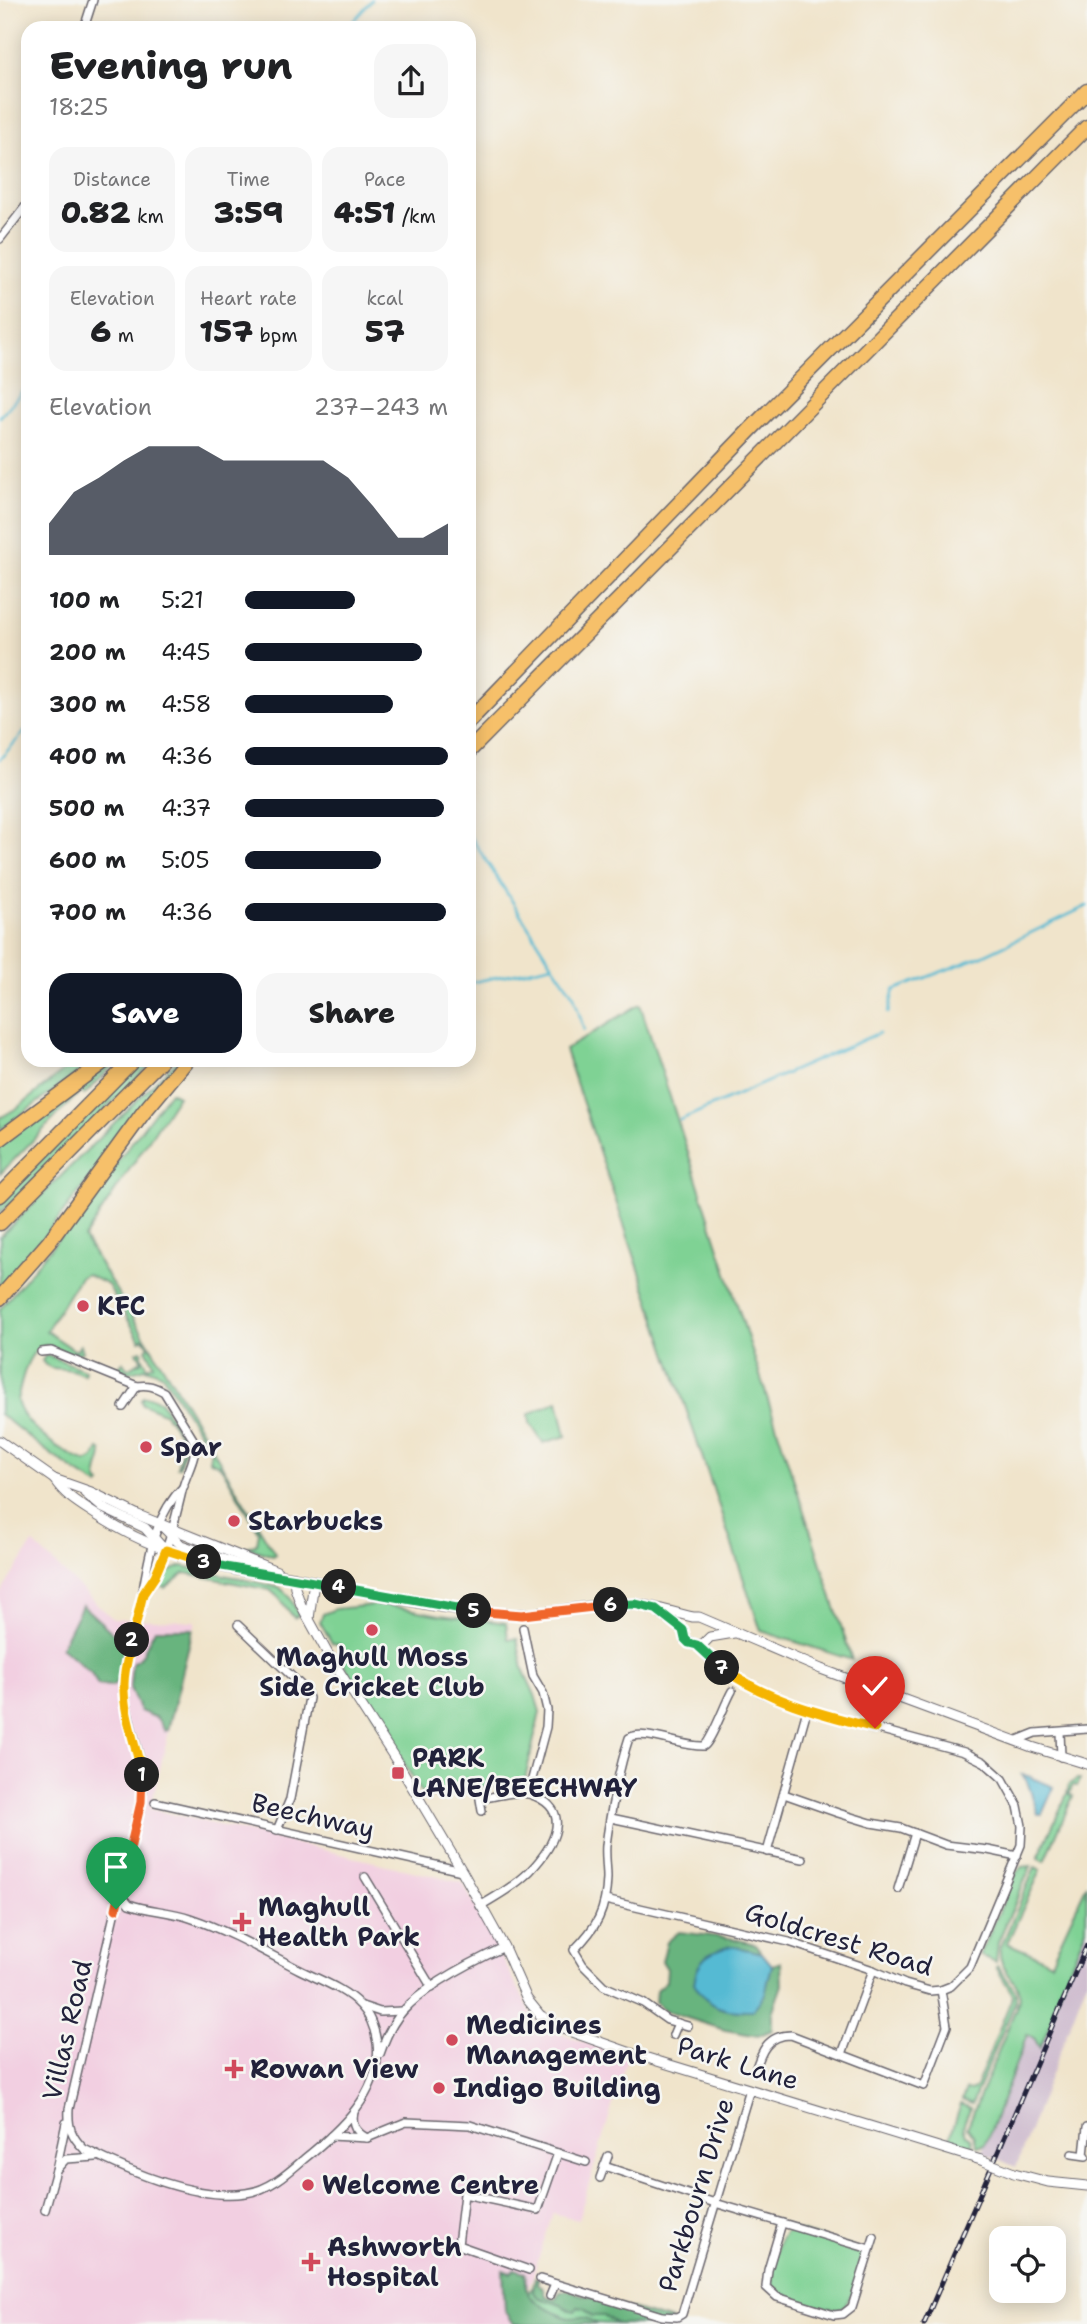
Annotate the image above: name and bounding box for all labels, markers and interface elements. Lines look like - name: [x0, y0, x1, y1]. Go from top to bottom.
- text: Evening run: [49, 40, 292, 91]
- button: share: [374, 44, 448, 118]
- text: 18:25: [49, 92, 108, 122]
- text: Distance: [73, 167, 151, 192]
- text: Time: [227, 167, 270, 192]
- text: Pace: [364, 167, 406, 192]
- text: 0.82: [61, 192, 130, 233]
- text: 3:59: [213, 192, 284, 233]
- text: 4:51: [334, 192, 396, 233]
- text: km: [130, 204, 164, 229]
- text: /km: [396, 204, 436, 229]
- text: Elevation: [70, 286, 155, 311]
- text: Heart rate: [200, 286, 297, 311]
- text: kcal: [366, 286, 403, 311]
- text: 6: [90, 311, 111, 352]
- text: 157: [199, 311, 253, 352]
- text: 57: [365, 311, 405, 352]
- text: m: [111, 323, 134, 348]
- text: bpm: [253, 323, 298, 348]
- text: Elevation: [49, 392, 152, 422]
- text: 237–243 m: [314, 392, 448, 422]
- text: 100 m: [49, 585, 120, 615]
- text: 5:21: [161, 585, 204, 615]
- text: 200 m: [49, 637, 126, 667]
- text: 4:45: [161, 637, 211, 667]
- text: 300 m: [49, 689, 126, 719]
- text: 4:58: [161, 689, 212, 719]
- text: 400 m: [49, 741, 126, 771]
- text: 4:36: [161, 741, 213, 771]
- text: 500 m: [49, 793, 124, 823]
- text: 4:37: [161, 793, 211, 823]
- text: 600 m: [49, 845, 126, 875]
- text: 5:05: [161, 845, 210, 875]
- text: 700 m: [49, 897, 126, 927]
- text: 4:36: [161, 897, 213, 927]
- button: Save: [49, 973, 242, 1053]
- button: Share: [256, 973, 448, 1053]
- place label: KFC: [97, 1288, 146, 1323]
- marker: KFC: [75, 1298, 91, 1314]
- place label: Spar: [160, 1429, 222, 1464]
- marker: Spar: [138, 1439, 154, 1455]
- place label: Starbucks: [248, 1503, 383, 1538]
- marker: Starbucks: [226, 1513, 242, 1529]
- pin: 3: [186, 1544, 222, 1580]
- text: 3: [197, 1549, 210, 1574]
- pin: 4: [322, 1570, 356, 1604]
- text: 4: [332, 1574, 345, 1599]
- pin: 6: [594, 1588, 628, 1622]
- text: 6: [604, 1592, 617, 1617]
- pin: 5: [456, 1594, 491, 1628]
- text: 5: [468, 1598, 479, 1623]
- pin: 2: [114, 1622, 150, 1658]
- marker: Maghull Moss Side Cricket Club: [364, 1622, 380, 1638]
- text: 2: [125, 1627, 138, 1652]
- place label: Maghull Moss Side Cricket Club: [259, 1639, 485, 1704]
- pin: 7: [704, 1650, 740, 1686]
- text: 7: [715, 1655, 728, 1680]
- pin: [845, 1656, 905, 1728]
- icon: check: [856, 1667, 894, 1705]
- place label: PARK LANE/BEECHWAY: [412, 1740, 637, 1805]
- pin: 1: [124, 1758, 160, 1792]
- text: 1: [137, 1762, 146, 1787]
- marker: PARK LANE/BEECHWAY: [390, 1765, 406, 1781]
- street label: Beechway: [248, 1784, 378, 1847]
- pin: [86, 1837, 146, 1909]
- icon: arrive: [97, 1848, 135, 1886]
- place label: Maghull Health Park: [258, 1889, 420, 1954]
- street label: Goldcrest Road: [741, 1893, 937, 1984]
- marker: Maghull Health Park: [232, 1912, 252, 1932]
- street label: Villas Road: [33, 1956, 100, 2104]
- place label: Medicines Management: [466, 2007, 647, 2072]
- street label: Park Lane: [673, 2027, 803, 2098]
- marker: Medicines Management: [444, 2032, 460, 2048]
- place label: Rowan View: [250, 2051, 419, 2086]
- marker: Rowan View: [224, 2059, 244, 2079]
- place label: Indigo Building: [453, 2070, 661, 2105]
- marker: Indigo Building: [431, 2080, 447, 2096]
- street label: Parkbourn Drive: [649, 2093, 742, 2296]
- place label: Welcome Centre: [322, 2167, 539, 2202]
- marker: Welcome Centre: [300, 2177, 316, 2193]
- map controls: [989, 2226, 1066, 2303]
- button: locate: [989, 2226, 1066, 2303]
- place label: Ashworth Hospital: [327, 2229, 462, 2294]
- marker: Ashworth Hospital: [301, 2252, 321, 2272]

